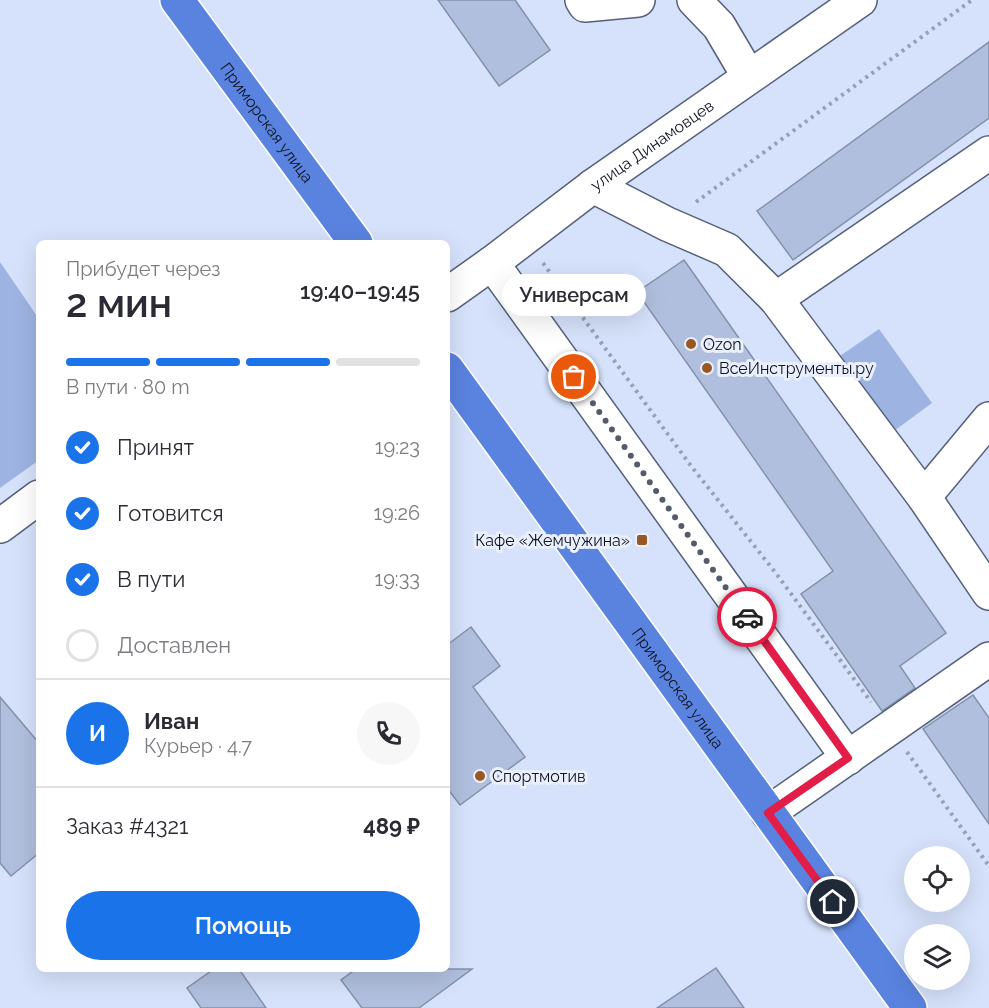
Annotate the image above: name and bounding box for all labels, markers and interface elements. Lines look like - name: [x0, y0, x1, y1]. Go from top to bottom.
- street label: Приморская улица: [217, 59, 318, 186]
- street label: улица Динамовцев: [587, 96, 717, 194]
- text: Прибудет через: [66, 257, 220, 281]
- callout: Универсам: [502, 275, 646, 317]
- text: 19:40–19:45: [300, 278, 420, 304]
- text: 2 мин: [66, 280, 172, 326]
- text: Универсам: [519, 283, 629, 307]
- place label: Ozon: [703, 335, 742, 354]
- marker: Ozon: [684, 337, 698, 351]
- pin: [548, 351, 599, 402]
- place label: ВсеИнструменты.ру: [719, 359, 874, 378]
- icon: bag: [557, 360, 590, 393]
- marker: ВсеИнструменты.ру: [700, 361, 714, 375]
- text: В пути · 80 m: [66, 375, 190, 399]
- icon: check: [66, 431, 99, 464]
- text: Принят: [117, 434, 194, 460]
- text: 19:23: [375, 435, 420, 459]
- icon: check: [66, 497, 99, 530]
- text: Готовится: [117, 500, 224, 526]
- text: 19:26: [373, 501, 420, 525]
- place label: Кафе «Жемчужина»: [475, 531, 630, 550]
- marker: Кафе «Жемчужина»: [635, 533, 649, 547]
- icon: check: [66, 563, 99, 596]
- text: В пути: [117, 566, 185, 592]
- text: 19:33: [375, 567, 420, 591]
- courier: [717, 587, 777, 647]
- icon: car: [731, 601, 764, 634]
- street label: Приморская улица: [628, 624, 728, 752]
- text: Доставлен: [117, 632, 231, 658]
- button: phone: [357, 702, 420, 765]
- text: Иван: [144, 708, 199, 734]
- text: И: [89, 720, 106, 746]
- text: Курьер · 4.7: [144, 734, 252, 758]
- place label: Спортмотив: [492, 767, 586, 786]
- marker: Спортмотив: [473, 769, 487, 783]
- text: Заказ #4321: [66, 813, 188, 839]
- text: 489 ₽: [363, 813, 420, 839]
- map controls: [904, 846, 970, 990]
- button: locate: [904, 846, 970, 912]
- pin: [807, 876, 858, 927]
- icon: home: [816, 885, 849, 918]
- button: Помощь: [66, 891, 420, 960]
- button: layers: [904, 924, 970, 990]

